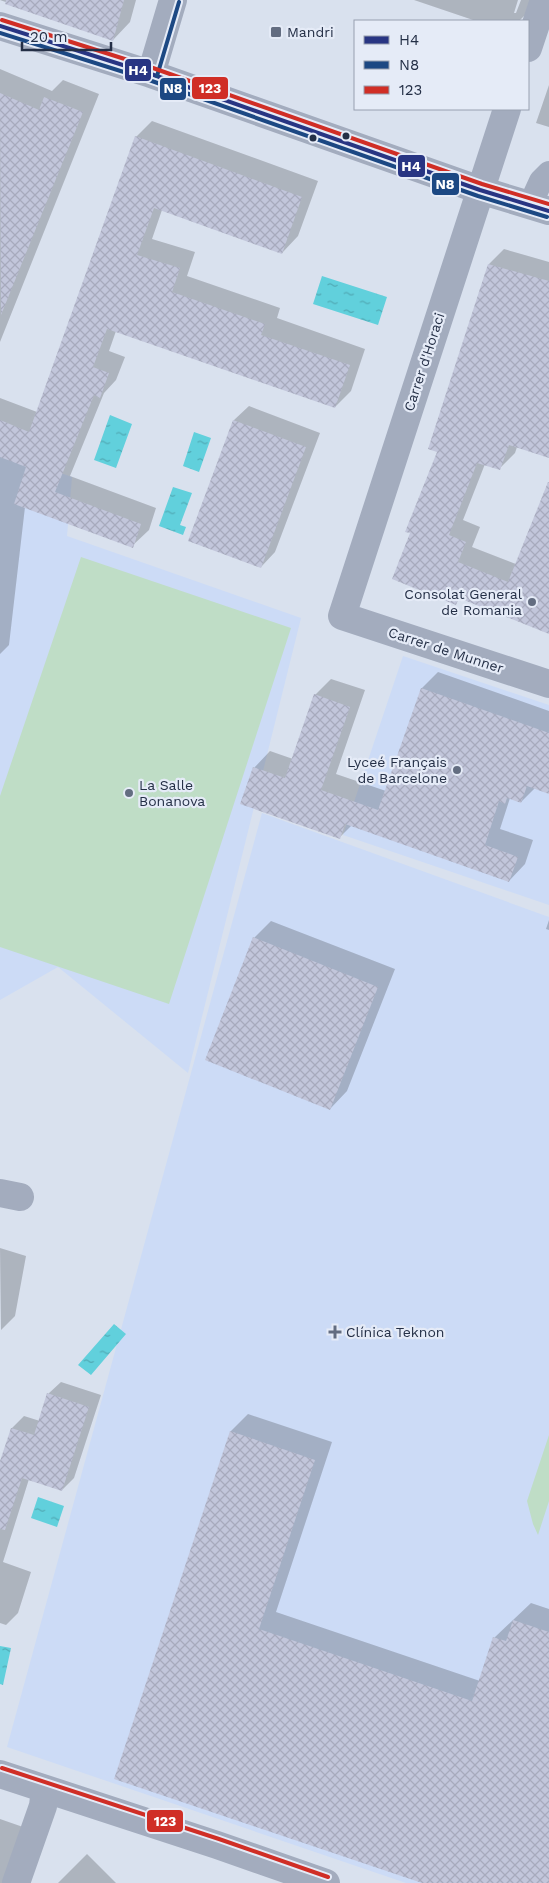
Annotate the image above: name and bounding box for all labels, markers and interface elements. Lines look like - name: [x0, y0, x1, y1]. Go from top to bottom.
- scale bar: [22, 20, 111, 52]
- legend: [354, 20, 529, 110]
- place label: Mandri: [287, 24, 334, 40]
- marker: Mandri: [269, 25, 283, 39]
- text: 20 m: [30, 28, 68, 46]
- text: H4: [399, 31, 419, 49]
- text: N8: [399, 56, 419, 74]
- line badge: H4: [124, 58, 152, 82]
- text: H4: [128, 62, 148, 78]
- line badge: 123: [191, 76, 229, 100]
- line badge: N8: [159, 77, 187, 101]
- text: N8: [163, 80, 183, 96]
- text: 123: [199, 80, 221, 96]
- text: 123: [399, 81, 422, 99]
- unlabelled marker: [341, 131, 351, 141]
- unlabelled marker: [308, 133, 318, 143]
- line badge: H4: [397, 154, 426, 178]
- text: H4: [401, 158, 421, 174]
- line badge: N8: [431, 172, 460, 196]
- text: N8: [435, 176, 455, 192]
- street label: Carrer d'Horaci: [401, 311, 447, 413]
- place label: Consolat General de Romania: [404, 586, 523, 618]
- marker: Consolat General de Romania: [526, 596, 538, 608]
- street label: Carrer de Munner: [386, 624, 506, 676]
- place label: Lyceé Français de Barcelone: [347, 754, 447, 786]
- marker: Lyceé Français de Barcelone: [451, 764, 463, 776]
- place label: La Salle Bonanova: [139, 777, 205, 809]
- marker: La Salle Bonanova: [123, 787, 135, 799]
- place label: Clínica Teknon: [346, 1324, 445, 1340]
- marker: Clínica Teknon: [328, 1325, 342, 1339]
- line badge: 123: [146, 1809, 184, 1833]
- text: 123: [154, 1813, 176, 1829]

